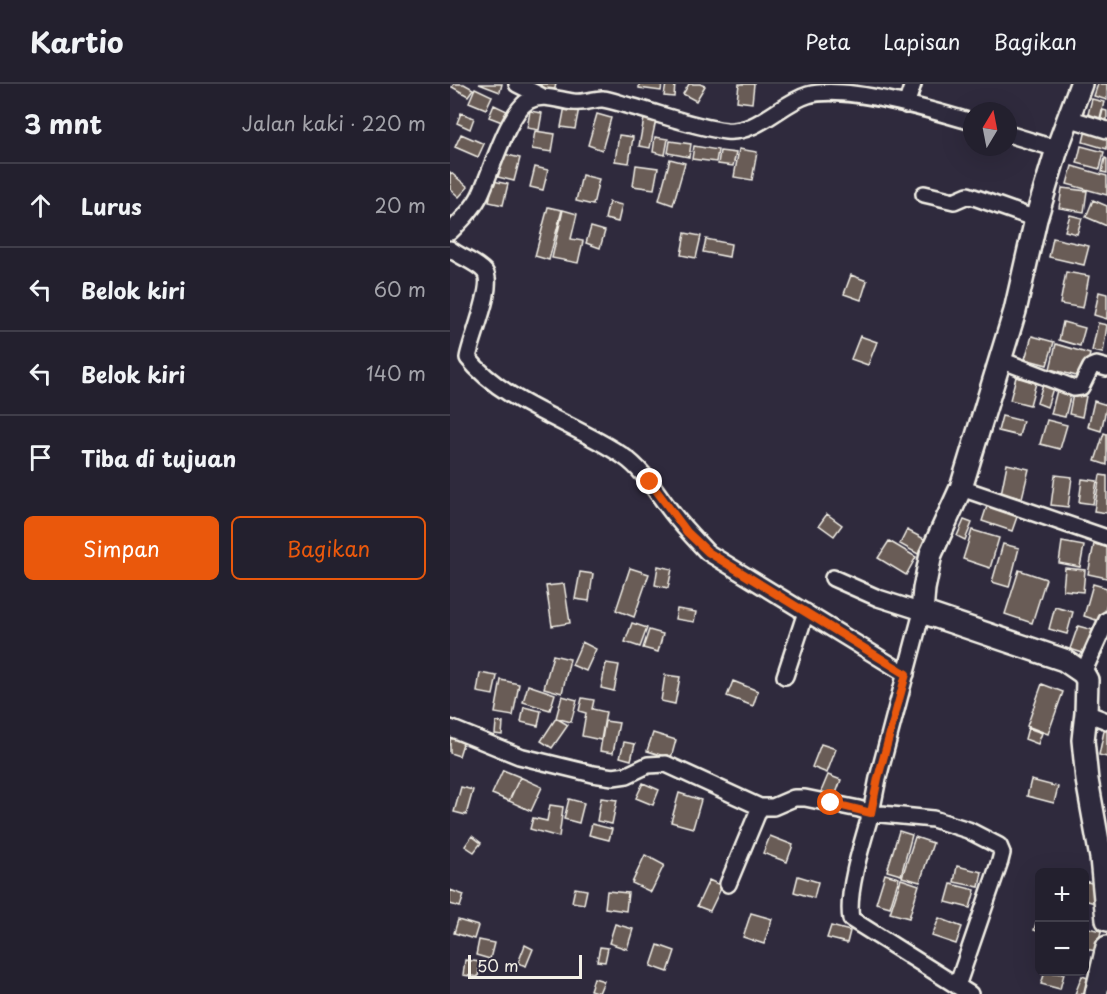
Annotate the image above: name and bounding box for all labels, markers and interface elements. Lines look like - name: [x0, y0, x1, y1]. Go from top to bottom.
- text: Kartio: [30, 20, 124, 63]
- text: Peta: [805, 25, 850, 57]
- text: Lapisan: [883, 25, 961, 57]
- text: Bagikan: [994, 25, 1077, 57]
- north arrow: [963, 102, 1017, 156]
- text: 3 mnt: [24, 104, 102, 143]
- text: Jalan kaki · 220 m: [242, 108, 426, 138]
- icon: ahead: [24, 189, 57, 222]
- text: Lurus: [81, 189, 142, 222]
- text: 20 m: [374, 190, 426, 220]
- icon: left: [24, 273, 57, 306]
- text: Belok kiri: [81, 273, 185, 306]
- text: 60 m: [374, 274, 426, 304]
- icon: left: [24, 357, 57, 390]
- text: Belok kiri: [81, 357, 185, 390]
- text: 140 m: [366, 358, 426, 388]
- icon: arrive: [24, 441, 57, 474]
- text: Tiba di tujuan: [81, 441, 236, 474]
- route end: [636, 468, 662, 494]
- button: Simpan: [24, 516, 219, 580]
- button: Bagikan: [231, 516, 426, 580]
- route start: [817, 789, 843, 815]
- map controls: [1035, 868, 1089, 976]
- button: +: [1035, 868, 1089, 922]
- button: −: [1035, 922, 1089, 976]
- scale bar: [468, 952, 582, 980]
- text: 50 m: [477, 953, 518, 977]

